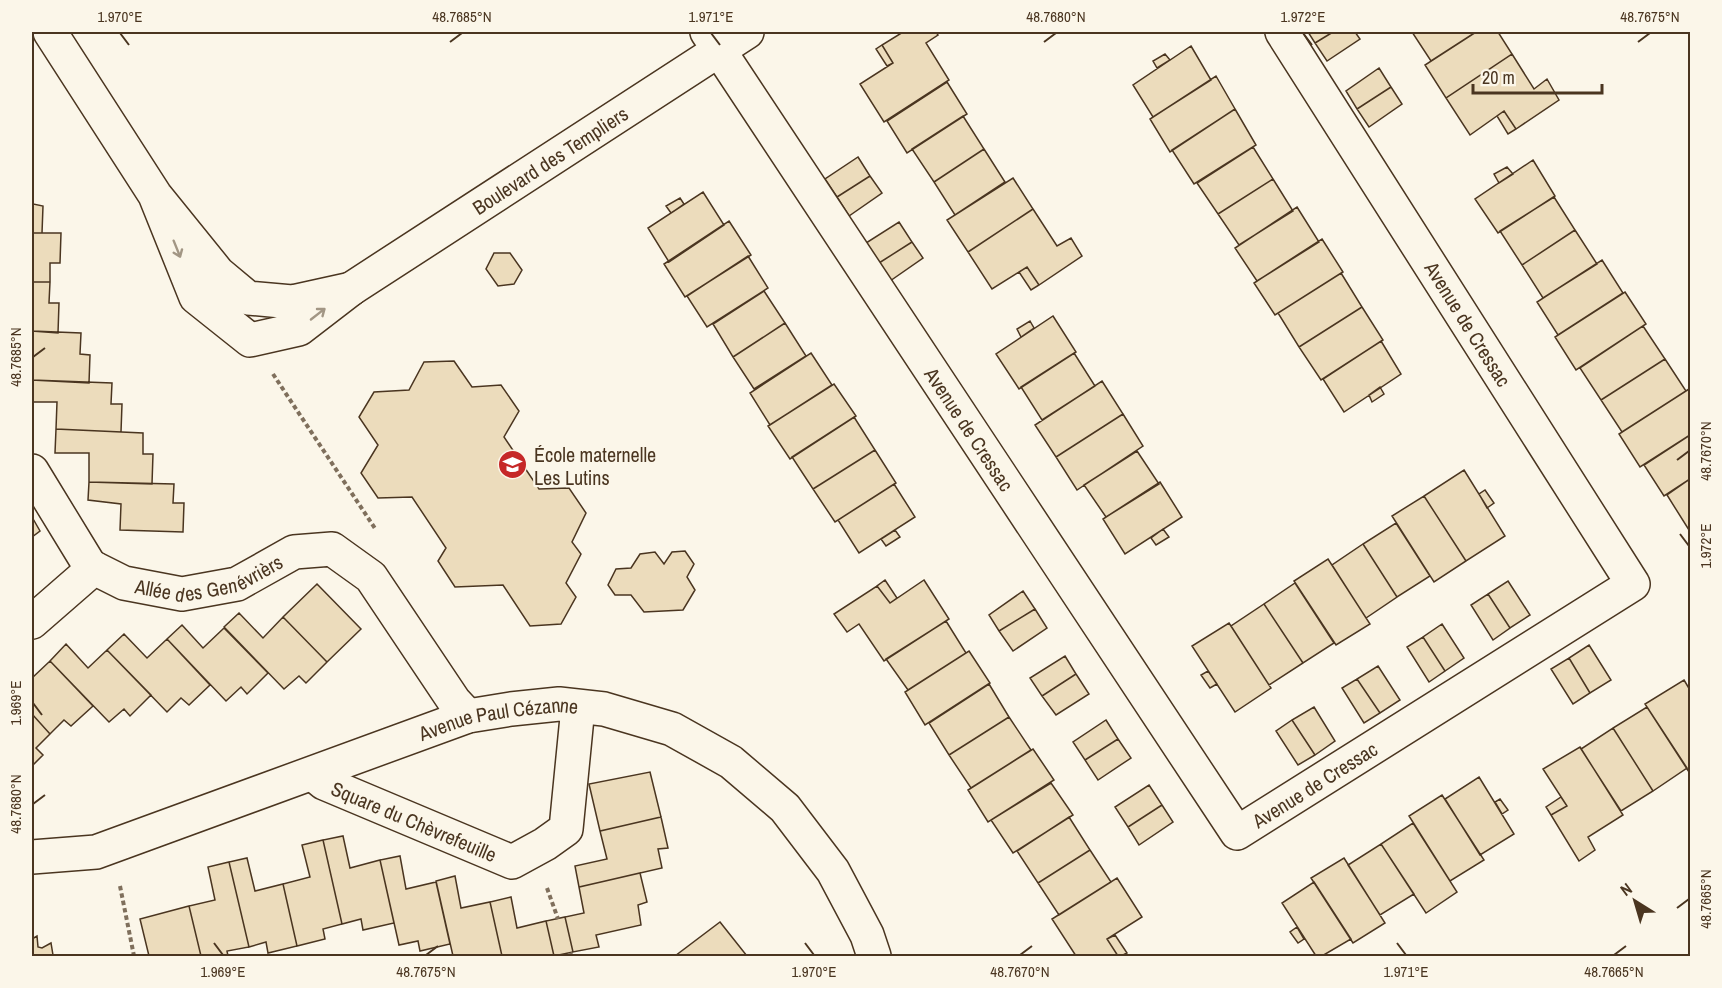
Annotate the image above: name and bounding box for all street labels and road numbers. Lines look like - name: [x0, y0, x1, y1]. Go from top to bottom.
- street label: Boulevard des Templiers: [467, 100, 633, 220]
- street label: Avenue de Cressac: [1418, 255, 1517, 392]
- street label: Avenue de Cressac: [918, 361, 1020, 496]
- street label: Allée des Genévrièrs: [132, 548, 287, 608]
- street label: Avenue Paul Cézanne: [414, 690, 580, 747]
- street label: Avenue de Cressac: [1246, 735, 1382, 834]
- street label: Square du Chèvrefeuille: [327, 774, 501, 868]

